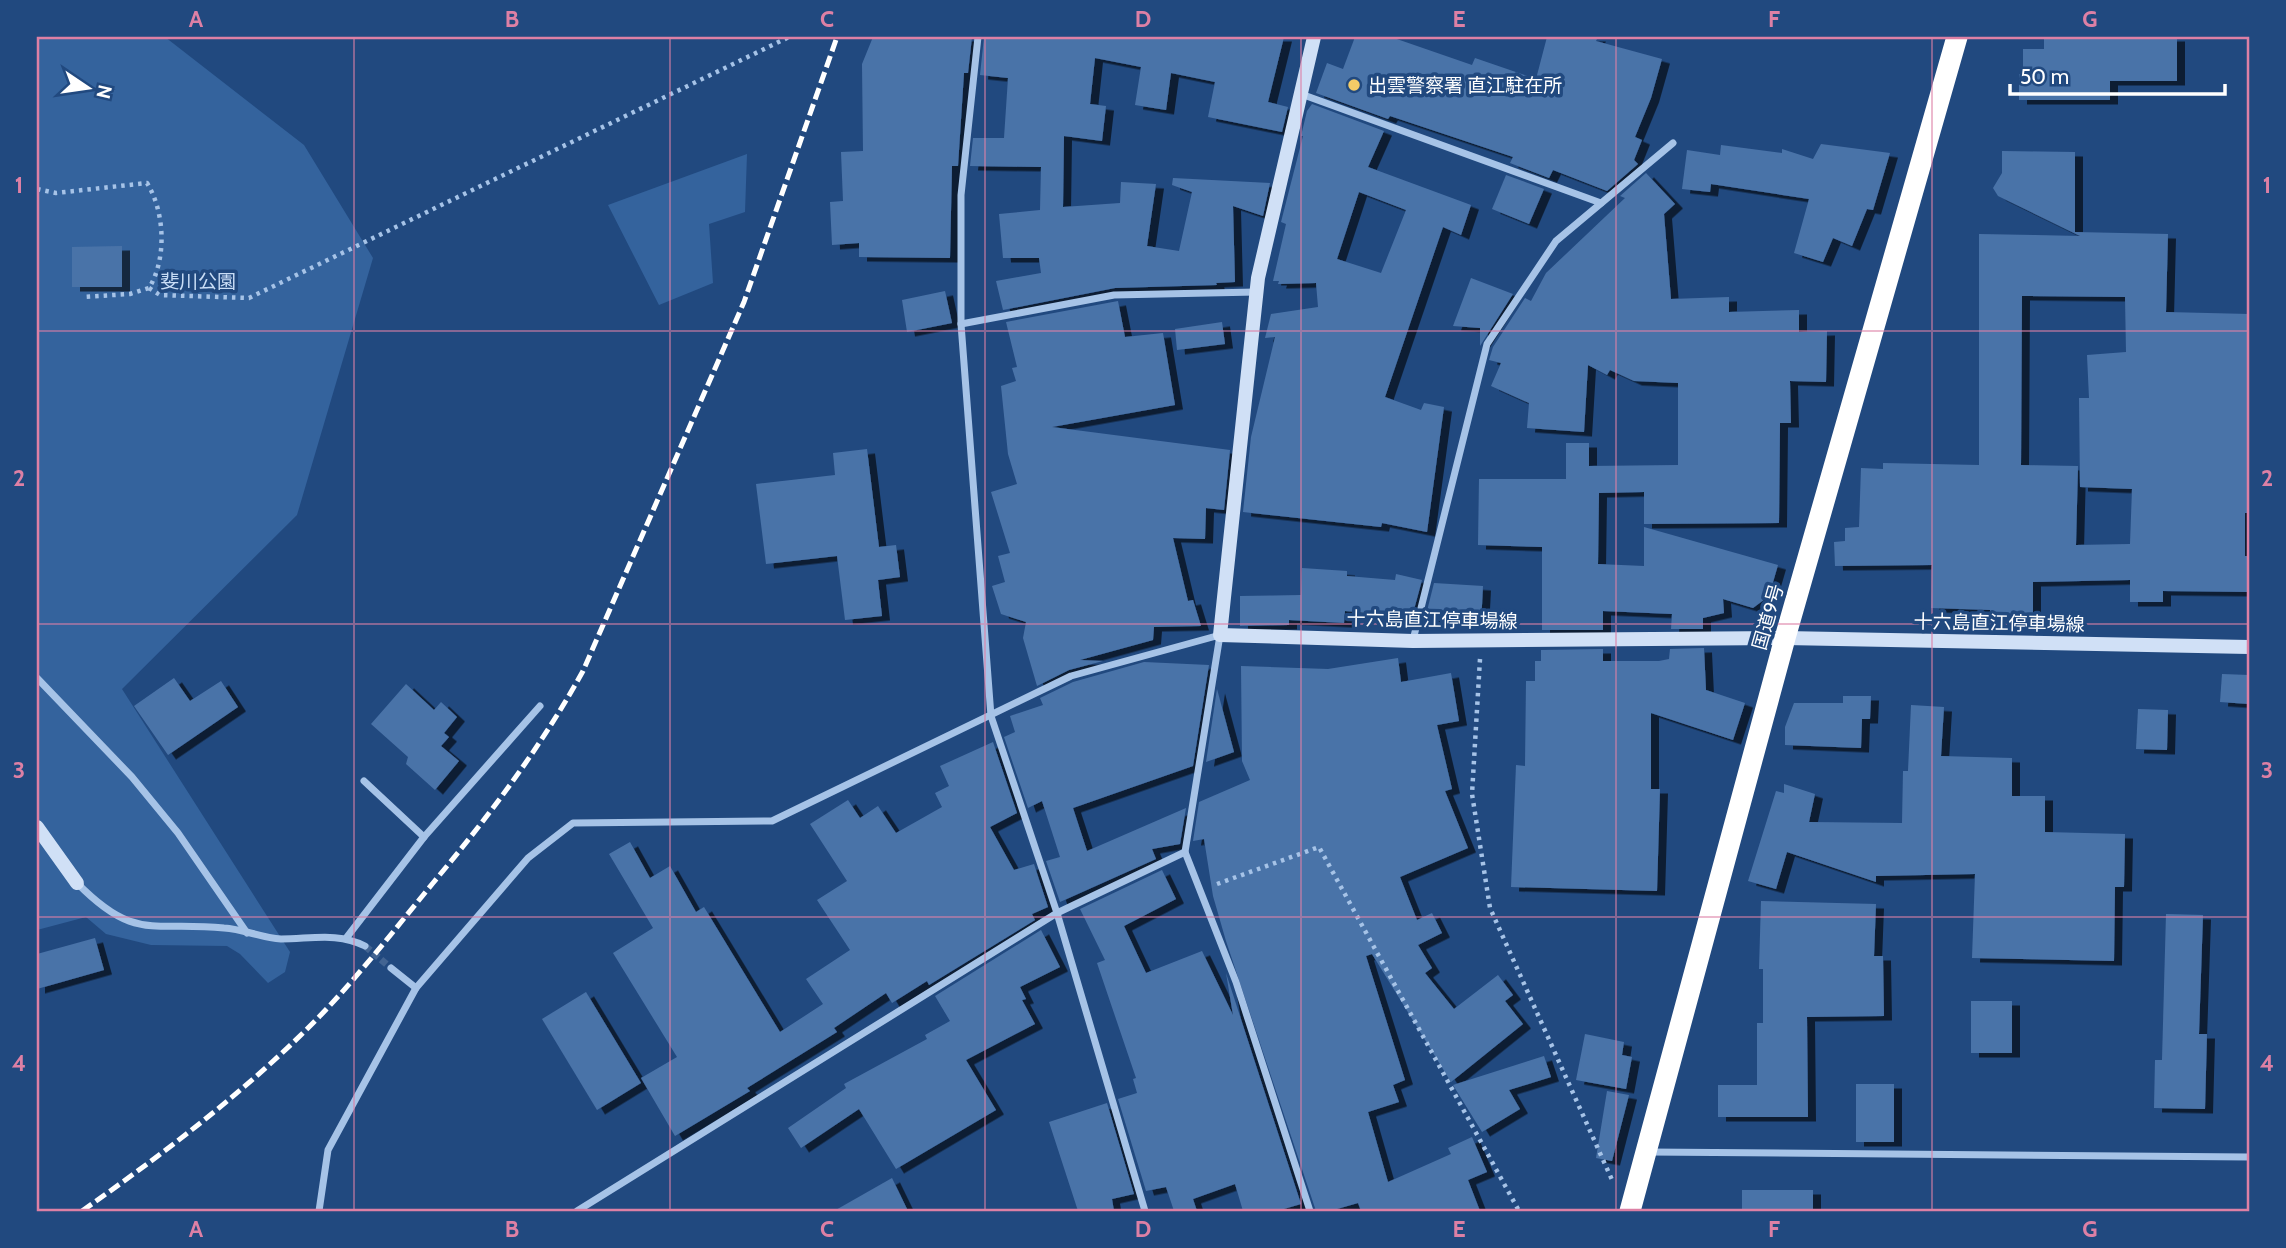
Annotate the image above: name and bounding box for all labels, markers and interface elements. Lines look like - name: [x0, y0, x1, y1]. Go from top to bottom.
- text: A: [189, 5, 204, 33]
- text: B: [505, 5, 519, 33]
- text: C: [820, 5, 834, 33]
- text: D: [1135, 5, 1151, 33]
- text: E: [1452, 5, 1466, 33]
- text: F: [1768, 5, 1780, 33]
- text: G: [2082, 5, 2098, 33]
- north arrow: [52, 52, 122, 122]
- scale bar: [2010, 52, 2225, 96]
- text: 50 m: [2020, 64, 2069, 89]
- place label: 出雲警察署 直江駐在所: [1368, 74, 1562, 97]
- marker: 出雲警察署 直江駐在所: [1346, 77, 1362, 93]
- text: N: [91, 83, 117, 101]
- text: 1: [15, 171, 23, 199]
- text: 1: [2263, 171, 2271, 199]
- park label: 斐川公園: [160, 270, 236, 293]
- text: 2: [13, 464, 25, 492]
- text: 2: [2261, 464, 2273, 492]
- street label: 国道9号: [1748, 581, 1788, 653]
- street label: 十六島直江停車場線: [1346, 607, 1518, 633]
- street label: 十六島直江停車場線: [1913, 610, 2085, 636]
- text: 3: [13, 756, 25, 784]
- text: 3: [2261, 756, 2273, 784]
- text: 4: [12, 1049, 26, 1077]
- text: 4: [2260, 1049, 2274, 1077]
- text: A: [189, 1215, 204, 1243]
- text: B: [505, 1215, 519, 1243]
- text: C: [820, 1215, 834, 1243]
- text: D: [1135, 1215, 1151, 1243]
- text: E: [1452, 1215, 1466, 1243]
- text: F: [1768, 1215, 1780, 1243]
- text: G: [2082, 1215, 2098, 1243]

